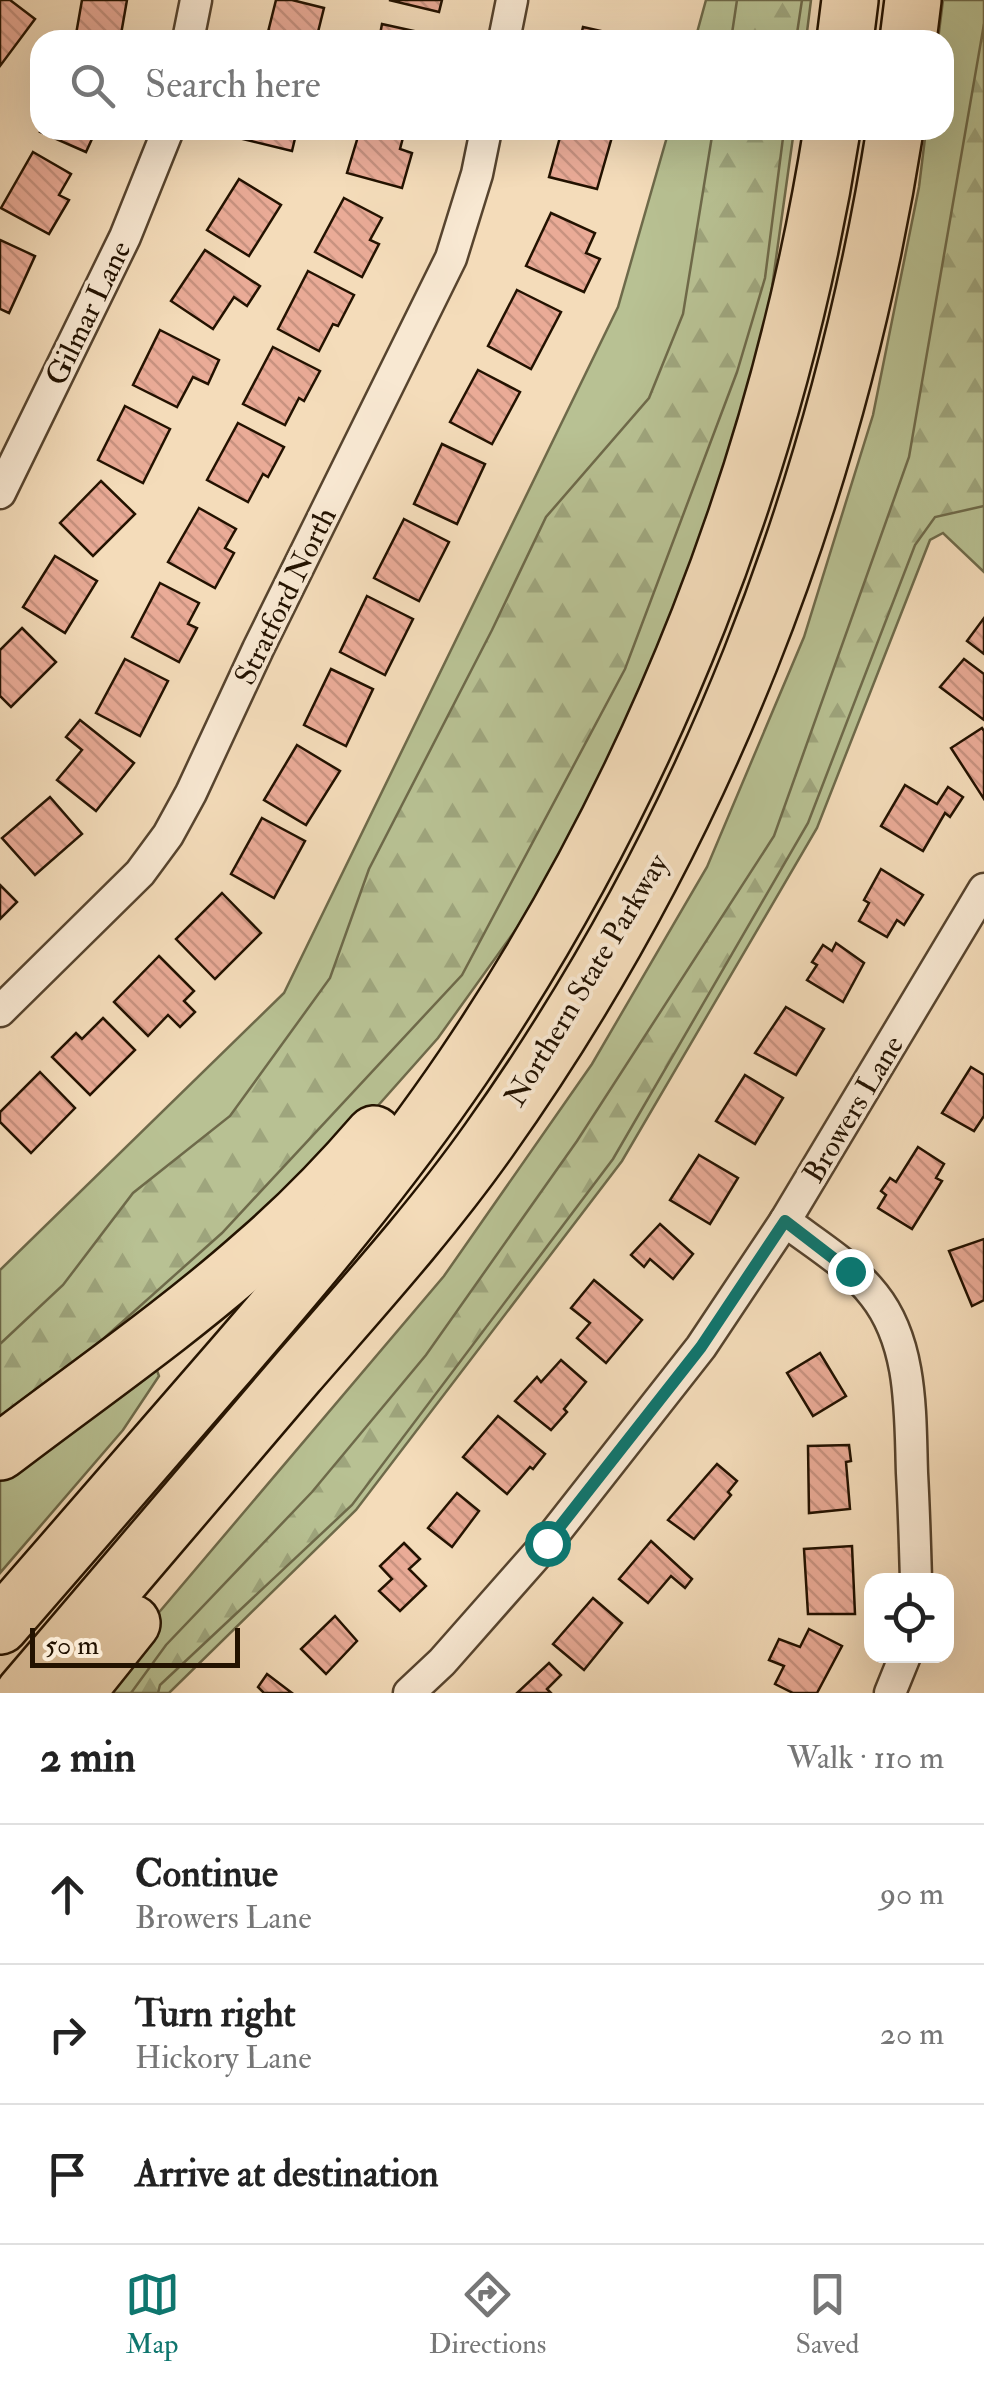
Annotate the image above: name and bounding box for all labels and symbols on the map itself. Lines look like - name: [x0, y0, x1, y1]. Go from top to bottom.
- street label: Gilmar Lane: [38, 235, 139, 391]
- street label: Stratford North: [227, 501, 344, 691]
- street label: Northern State Parkway: [496, 847, 677, 1113]
- street label: Browers Lane: [795, 1029, 912, 1190]
- route end: [828, 1249, 874, 1295]
- route start: [525, 1521, 571, 1567]
- scale bar: [30, 1623, 240, 1668]

